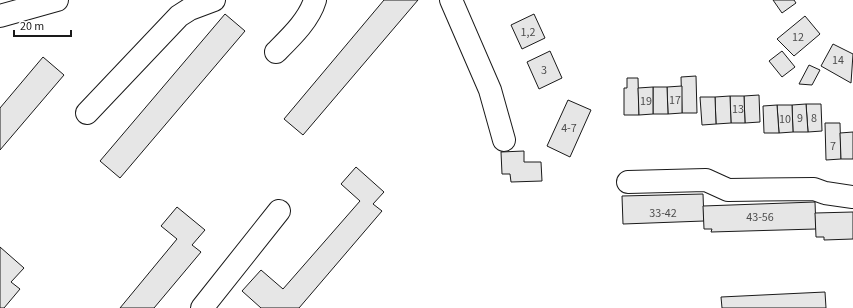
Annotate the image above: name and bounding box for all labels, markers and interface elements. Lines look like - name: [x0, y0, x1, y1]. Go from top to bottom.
- scale bar: [14, 12, 71, 38]
- text: 20 m: [20, 18, 44, 35]
- house number: 1,2: [521, 24, 535, 41]
- house number: 12: [792, 29, 804, 46]
- house number: 14: [832, 52, 844, 69]
- house number: 3: [541, 62, 547, 79]
- house number: 17: [669, 92, 681, 109]
- house number: 19: [640, 93, 652, 110]
- house number: 13: [732, 101, 744, 118]
- house number: 9: [797, 110, 803, 127]
- house number: 8: [811, 110, 817, 127]
- house number: 10: [779, 111, 791, 128]
- house number: 4-7: [561, 120, 577, 137]
- house number: 7: [830, 138, 836, 155]
- house number: 33-42: [649, 205, 677, 222]
- house number: 43-56: [746, 209, 774, 226]

